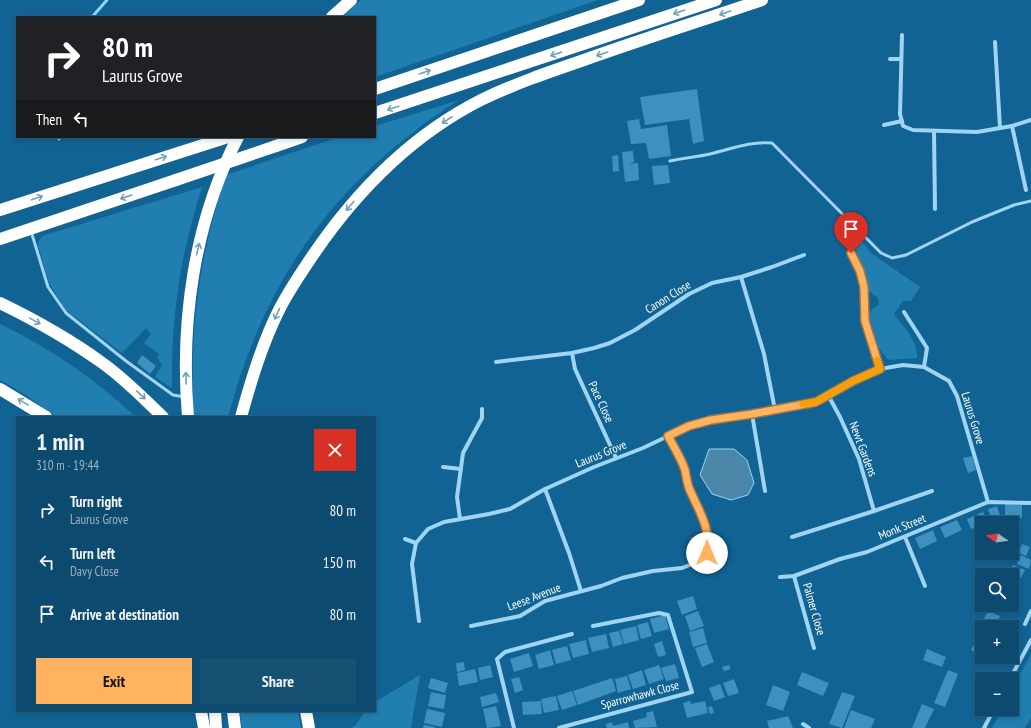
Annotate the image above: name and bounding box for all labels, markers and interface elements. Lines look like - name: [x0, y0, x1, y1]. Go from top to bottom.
- one-way arrow: [674, 9, 686, 17]
- one-way arrow: [720, 9, 732, 17]
- text: 80 m: [102, 28, 153, 65]
- icon: right: [36, 32, 88, 84]
- one-way arrow: [596, 50, 608, 58]
- one-way arrow: [550, 51, 563, 58]
- text: Laurus Grove: [102, 64, 183, 87]
- one-way arrow: [419, 67, 431, 75]
- one-way arrow: [387, 104, 399, 112]
- icon: left: [70, 108, 92, 130]
- text: Then: [36, 110, 62, 129]
- one-way arrow: [441, 116, 452, 124]
- one-way arrow: [155, 154, 167, 162]
- one-way arrow: [30, 194, 43, 201]
- one-way arrow: [120, 194, 133, 201]
- one-way arrow: [346, 201, 355, 212]
- pin: [834, 212, 868, 253]
- icon: arrive: [840, 218, 862, 240]
- one-way arrow: [195, 243, 202, 256]
- street label: Canon Close: [642, 277, 693, 316]
- one-way arrow: [273, 307, 281, 319]
- one-way arrow: [29, 317, 41, 325]
- one-way arrow: [182, 372, 190, 385]
- street label: Pace Close: [585, 379, 618, 425]
- one-way arrow: [136, 390, 146, 400]
- street label: Laurus Grove: [958, 390, 989, 446]
- one-way arrow: [17, 398, 29, 406]
- street label: Newt Gardens: [846, 419, 881, 478]
- text: 1 min: [36, 426, 84, 457]
- button: close: [314, 429, 356, 471]
- street label: Laurus Grove: [573, 436, 629, 471]
- text: 310 m · 19:44: [36, 457, 99, 474]
- text: Turn right: [70, 492, 122, 511]
- icon: right: [36, 499, 58, 521]
- text: 80 m: [330, 501, 356, 520]
- street label: Monk Street: [876, 510, 928, 543]
- text: Laurus Grove: [70, 511, 128, 528]
- north arrow: [975, 516, 1019, 560]
- map controls: [975, 516, 1019, 716]
- position arrow: [686, 532, 728, 574]
- text: Turn left: [70, 544, 115, 563]
- icon: left: [36, 551, 58, 573]
- text: 150 m: [323, 553, 356, 572]
- text: Davy Close: [70, 563, 119, 580]
- button: search: [975, 568, 1019, 612]
- street label: Leese Avenue: [505, 580, 563, 614]
- street label: Palmer Close: [800, 581, 829, 637]
- icon: arrive: [36, 603, 58, 625]
- text: Arrive at destination: [70, 605, 179, 624]
- text: 80 m: [330, 605, 356, 624]
- button: +: [975, 620, 1019, 664]
- button: Exit: [36, 658, 192, 704]
- button: Share: [200, 658, 356, 704]
- button: −: [975, 672, 1019, 716]
- street label: Sparrowhawk Close: [599, 677, 681, 712]

